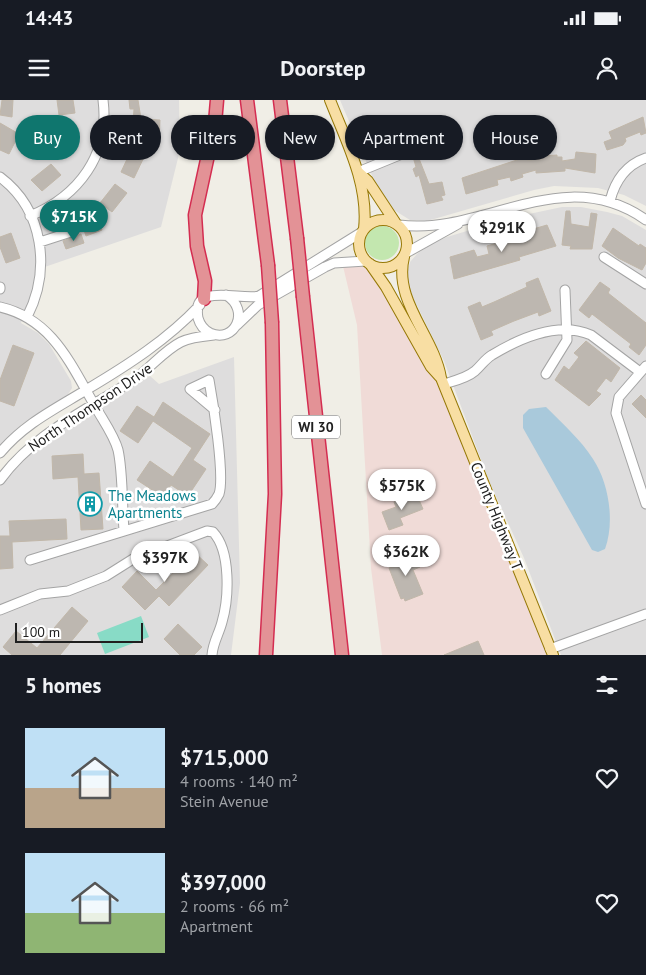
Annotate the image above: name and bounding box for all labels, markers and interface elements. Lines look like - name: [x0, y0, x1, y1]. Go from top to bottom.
- text: 14:43: [25, 6, 73, 30]
- icon: menu: [25, 54, 53, 82]
- text: Doorstep: [280, 54, 366, 82]
- icon: person: [593, 54, 621, 82]
- chip: Buy: [15, 115, 80, 160]
- chip: Rent: [90, 115, 161, 160]
- chip: Filters: [171, 115, 255, 160]
- chip: New: [265, 115, 335, 160]
- chip: Apartment: [345, 115, 463, 160]
- chip: House: [473, 115, 557, 160]
- pin: $715K: [39, 200, 109, 242]
- text: $715K: [51, 206, 97, 226]
- pin: $291K: [467, 210, 537, 253]
- text: $291K: [479, 217, 525, 237]
- street label: North Thompson Drive: [24, 358, 156, 456]
- road number: WI 30: [292, 416, 340, 438]
- street label: County Highway T: [467, 459, 528, 574]
- pin: $575K: [367, 468, 437, 511]
- text: $575K: [379, 475, 425, 495]
- place label: The Meadows Apartments: [108, 486, 196, 522]
- building icon: The Meadows Apartments: [77, 491, 103, 517]
- pin: $362K: [371, 534, 441, 577]
- pin: $397K: [130, 540, 200, 583]
- text: $362K: [383, 541, 429, 561]
- text: $397K: [142, 547, 188, 567]
- scale bar: [15, 620, 142, 643]
- text: 100 m: [22, 623, 60, 641]
- icon: filters: [593, 671, 621, 699]
- text: 5 homes: [25, 672, 101, 699]
- text: $715,000: [180, 744, 269, 771]
- icon: home: [65, 748, 125, 808]
- icon: heart: [593, 764, 621, 792]
- text: 4 rooms · 140 m²: [180, 771, 298, 791]
- text: Stein Avenue: [180, 791, 269, 811]
- text: $397,000: [180, 869, 266, 896]
- icon: home: [65, 873, 125, 933]
- icon: heart: [593, 889, 621, 917]
- text: 2 rooms · 66 m²: [180, 896, 289, 916]
- text: Apartment: [180, 916, 253, 936]

